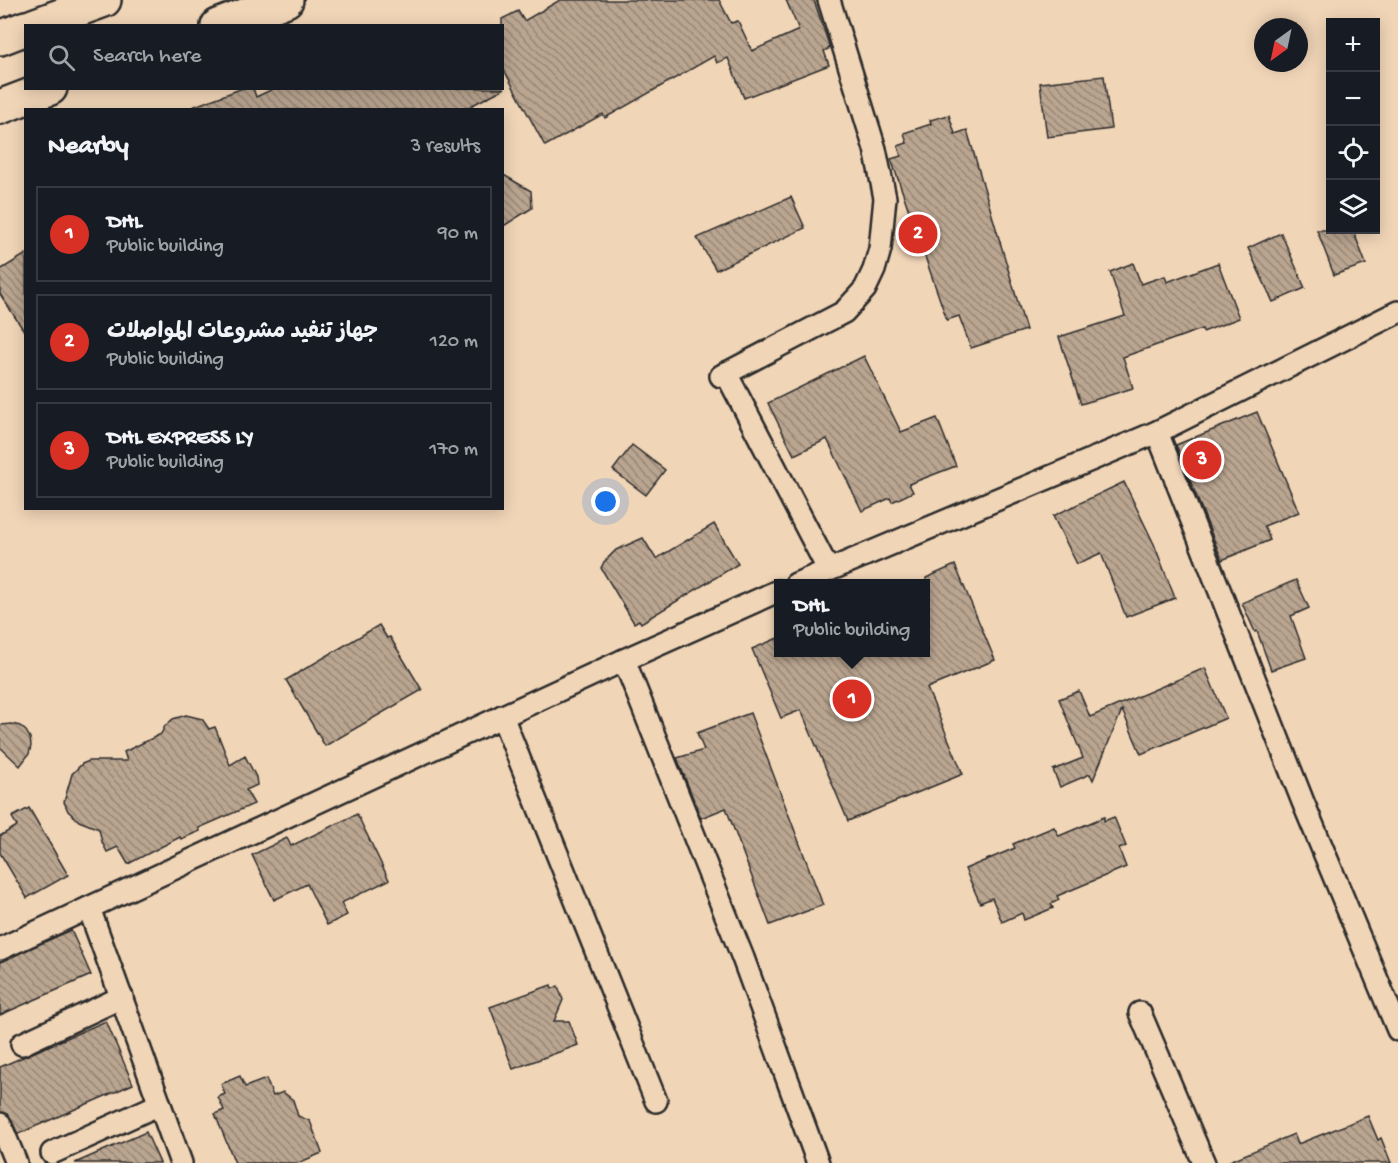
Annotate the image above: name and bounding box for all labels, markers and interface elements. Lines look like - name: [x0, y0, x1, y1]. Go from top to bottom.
- north arrow: [1254, 18, 1308, 72]
- map controls: [1326, 18, 1380, 234]
- button: +: [1326, 18, 1380, 72]
- search box: [24, 24, 504, 90]
- icon: search: [45, 41, 78, 74]
- text: Search here: [93, 44, 201, 70]
- button: −: [1326, 72, 1380, 126]
- button: locate: [1326, 126, 1380, 180]
- text: Nearby: [48, 132, 129, 163]
- text: 3 results: [411, 136, 480, 159]
- button: layers: [1326, 180, 1380, 234]
- text: DHL: [107, 210, 142, 236]
- pin: 2: [898, 212, 938, 256]
- text: 1: [65, 223, 74, 246]
- text: 90 m: [438, 223, 478, 246]
- text: Public building: [107, 236, 224, 259]
- text: جهاز تنفيد مشروعات المواصلات: [107, 320, 378, 346]
- text: 2: [65, 331, 74, 354]
- text: 120 m: [430, 331, 478, 354]
- text: Public building: [107, 349, 224, 372]
- text: DHL EXPRESS LY: [107, 426, 254, 452]
- pin: 3: [1182, 438, 1222, 482]
- text: 3: [64, 439, 75, 462]
- text: 170 m: [429, 439, 478, 462]
- text: Public building: [107, 452, 224, 475]
- your location: [591, 487, 620, 516]
- popup: [774, 579, 930, 657]
- text: DHL: [794, 594, 829, 620]
- text: Public building: [794, 620, 910, 643]
- pin: 1: [832, 676, 872, 722]

